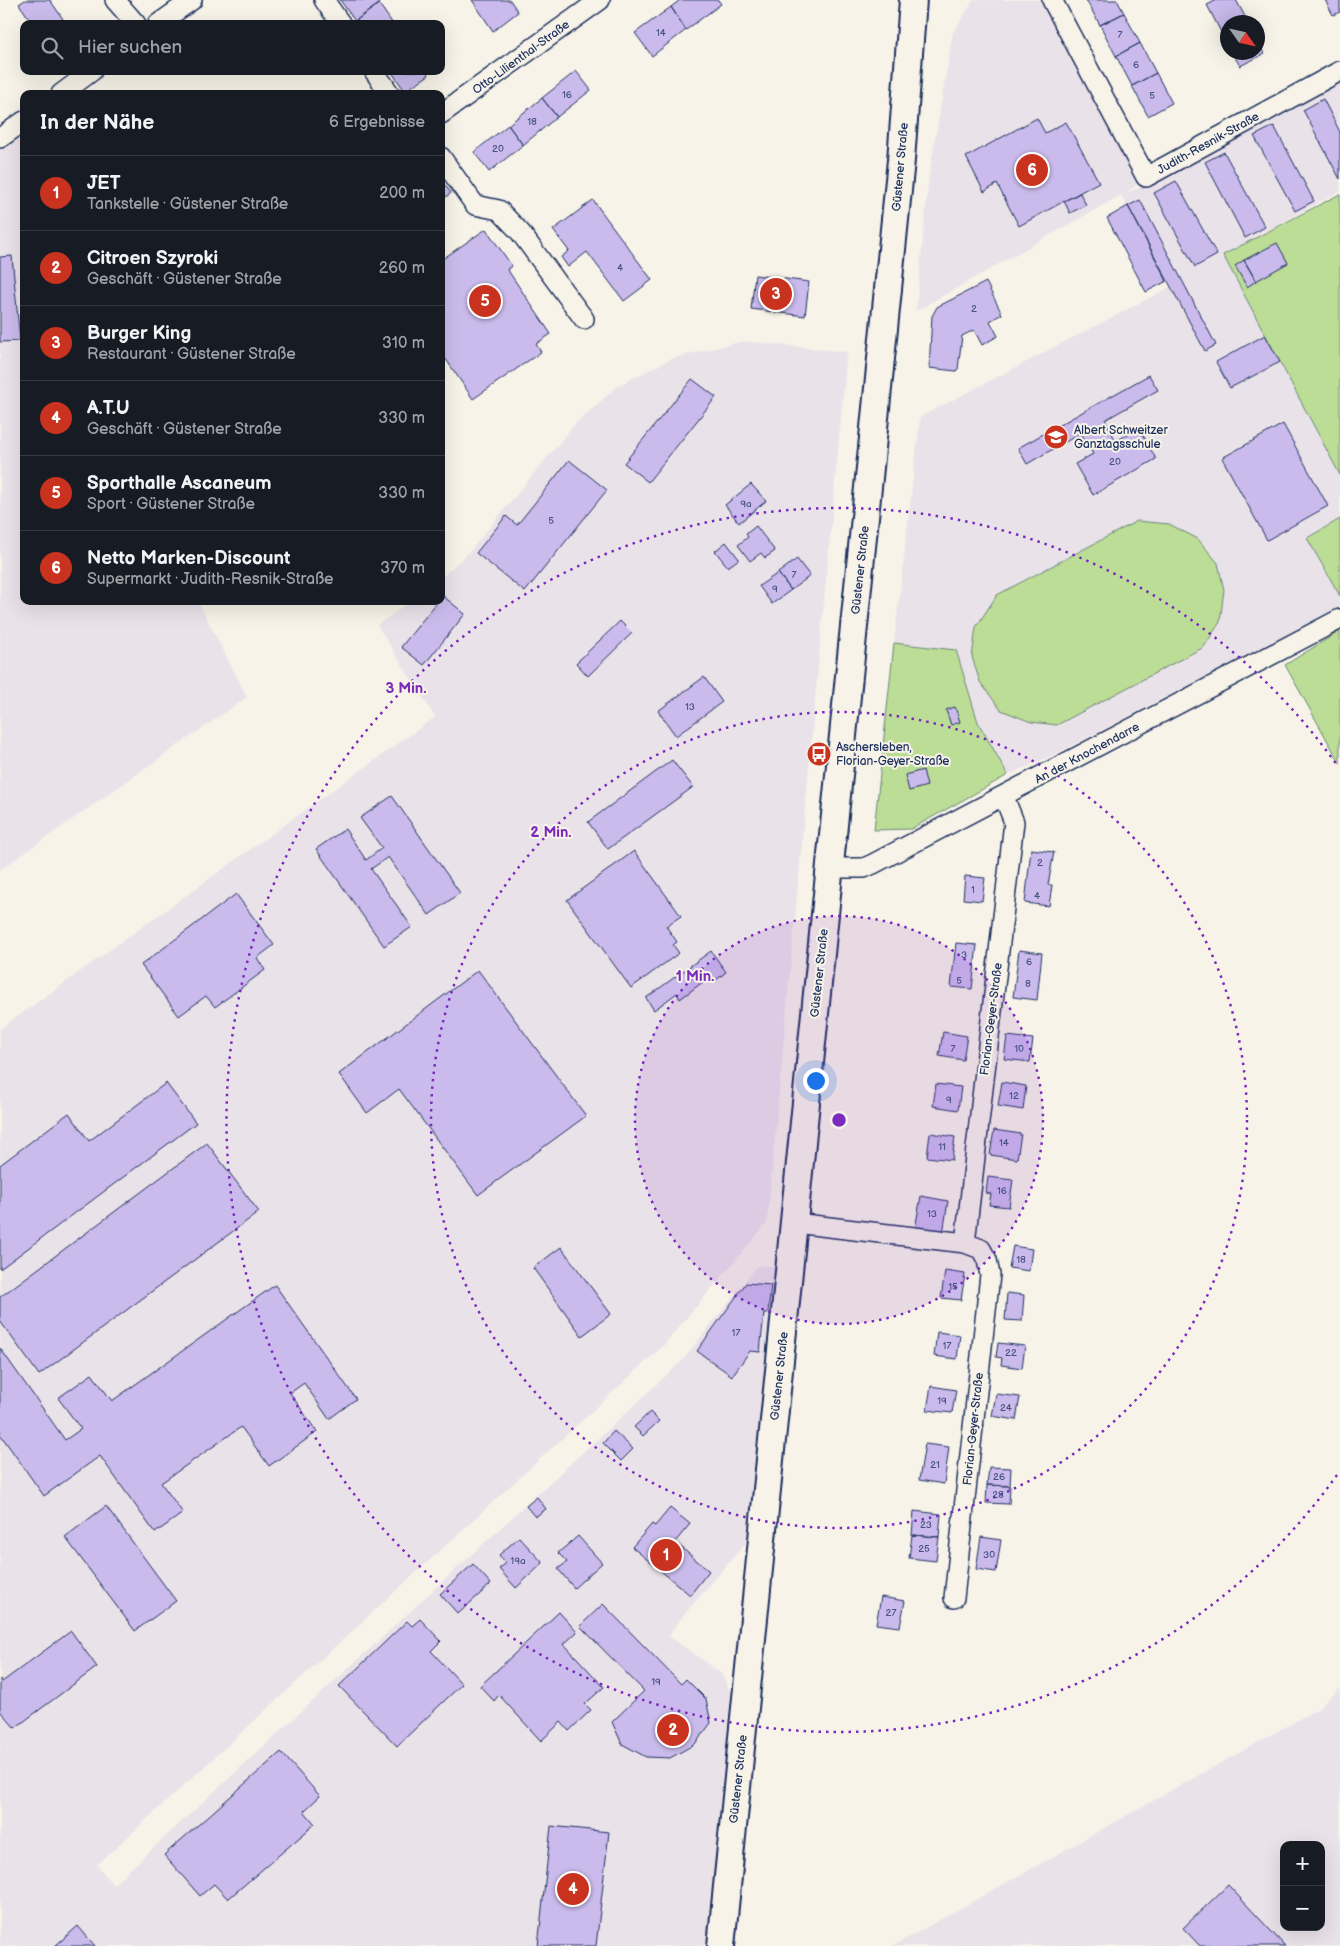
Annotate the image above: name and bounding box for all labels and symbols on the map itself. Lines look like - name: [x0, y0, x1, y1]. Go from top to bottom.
- north arrow: [1220, 15, 1265, 60]
- street label: Otto-Lilienthal-Straße: [470, 17, 573, 98]
- house number: 14: [656, 27, 666, 39]
- house number: 7: [1118, 29, 1123, 41]
- house number: 6: [1133, 59, 1139, 71]
- house number: 16: [562, 89, 572, 101]
- house number: 5: [1149, 90, 1155, 102]
- street label: Judith-Resnik-Straße: [1155, 109, 1262, 178]
- house number: 18: [527, 116, 537, 128]
- street label: Güstener Straße: [889, 122, 912, 212]
- house number: 20: [492, 143, 504, 155]
- pin: 6: [1016, 151, 1048, 189]
- house number: 4: [617, 262, 623, 274]
- pin: 3: [760, 275, 792, 313]
- pin: 5: [469, 282, 501, 320]
- house number: 2: [971, 303, 977, 315]
- place label: Albert Schweitzer Ganztagsschule: [1074, 423, 1168, 452]
- school or university icon: Albert Schweitzer Ganztagsschule: [1043, 424, 1069, 450]
- house number: 20: [1109, 456, 1121, 468]
- house number: 9a: [740, 498, 752, 510]
- house number: 5: [548, 515, 554, 527]
- street label: Güstener Straße: [848, 525, 873, 615]
- house number: 7: [792, 569, 797, 581]
- house number: 9: [772, 583, 778, 595]
- text: 3 Min.: [385, 679, 427, 698]
- house number: 13: [685, 701, 695, 713]
- street label: An der Knochendarre: [1032, 720, 1142, 787]
- place label: Aschersleben, Florian-Geyer-Straße: [836, 740, 949, 769]
- bus stop icon: Aschersleben, Florian-Geyer-Straße: [806, 741, 832, 767]
- text: 2 Min.: [530, 823, 572, 842]
- house number: 2: [1037, 857, 1043, 869]
- house number: 1: [971, 884, 975, 896]
- house number: 4: [1034, 890, 1040, 902]
- street label: Güstener Straße: [807, 928, 832, 1018]
- house number: 3: [961, 949, 967, 961]
- house number: 6: [1026, 956, 1032, 968]
- street label: Florian-Geyer-Straße: [977, 962, 1006, 1076]
- text: 1 Min.: [676, 967, 714, 986]
- house number: 5: [956, 975, 962, 987]
- house number: 8: [1025, 978, 1031, 990]
- house number: 7: [951, 1043, 956, 1055]
- house number: 10: [1014, 1043, 1024, 1055]
- your location: [803, 1068, 829, 1094]
- house number: 12: [1009, 1090, 1019, 1102]
- house number: 9: [946, 1094, 952, 1106]
- centre of rings: [830, 1111, 848, 1129]
- house number: 14: [999, 1137, 1009, 1149]
- house number: 11: [938, 1141, 946, 1153]
- house number: 16: [997, 1185, 1007, 1197]
- house number: 13: [927, 1208, 937, 1220]
- house number: 18: [1016, 1254, 1026, 1266]
- house number: 15: [948, 1281, 958, 1293]
- house number: 17: [732, 1327, 740, 1339]
- street label: Güstener Straße: [767, 1331, 792, 1421]
- house number: 17: [943, 1340, 951, 1352]
- house number: 22: [1005, 1347, 1017, 1359]
- street label: Florian-Geyer-Straße: [960, 1372, 987, 1486]
- house number: 19: [937, 1395, 947, 1407]
- house number: 24: [1000, 1402, 1012, 1414]
- house number: 21: [930, 1459, 940, 1471]
- house number: 26: [993, 1471, 1005, 1483]
- house number: 28: [992, 1489, 1004, 1501]
- house number: 23: [920, 1519, 932, 1531]
- pin: 1: [650, 1536, 682, 1574]
- house number: 25: [918, 1543, 930, 1555]
- house number: 30: [983, 1549, 995, 1561]
- house number: 19a: [510, 1555, 526, 1567]
- house number: 27: [886, 1607, 896, 1619]
- house number: 19: [651, 1676, 661, 1688]
- pin: 2: [657, 1711, 689, 1749]
- street label: Güstener Straße: [726, 1734, 751, 1824]
- pin: 4: [557, 1870, 589, 1908]

